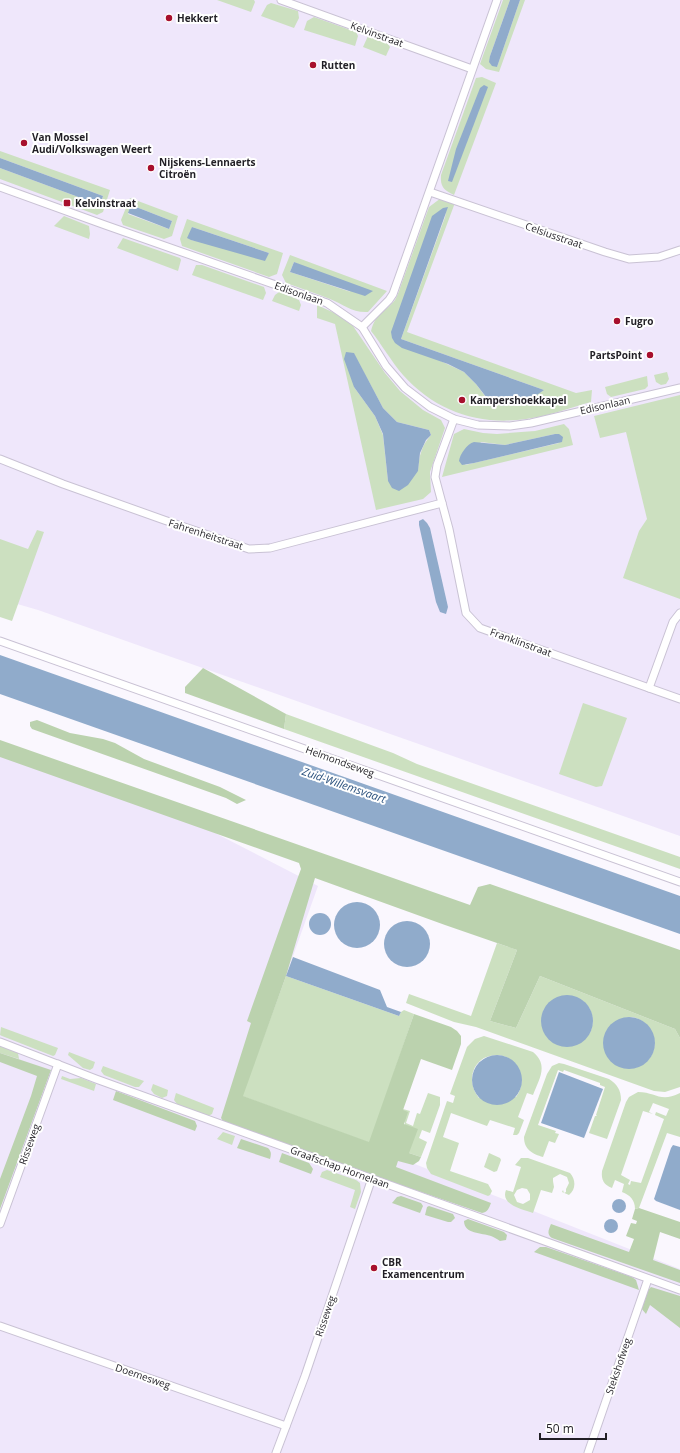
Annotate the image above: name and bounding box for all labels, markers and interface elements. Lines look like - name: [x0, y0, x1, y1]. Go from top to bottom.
- place label: Hekkert: [177, 11, 218, 25]
- marker: Hekkert: [164, 13, 174, 23]
- street label: Kelvinstraat: [349, 18, 406, 50]
- place label: Rutten: [321, 58, 355, 72]
- marker: Rutten: [308, 60, 318, 70]
- place label: Van Mossel Audi/Volkswagen Weert: [32, 130, 152, 156]
- marker: Van Mossel Audi/Volkswagen Weert: [19, 138, 29, 148]
- place label: Nijskens-Lennaerts Citroën: [159, 155, 256, 181]
- marker: Nijskens-Lennaerts Citroën: [146, 163, 156, 173]
- place label: Kelvinstraat: [75, 196, 137, 210]
- marker: Kelvinstraat: [62, 198, 72, 208]
- street label: Celsiusstraat: [523, 219, 585, 251]
- street label: Edisonlaan: [273, 278, 325, 308]
- place label: Fugro: [625, 314, 653, 328]
- marker: Fugro: [612, 316, 622, 326]
- place label: PartsPoint: [589, 348, 643, 362]
- marker: PartsPoint: [645, 350, 655, 360]
- street label: Edisonlaan: [579, 392, 631, 418]
- place label: Kampershoekkapel: [470, 393, 567, 407]
- marker: Kampershoekkapel: [457, 395, 467, 405]
- street label: Fahrenheitstraat: [167, 515, 245, 553]
- street label: Franklinstraat: [488, 624, 554, 660]
- street label: Helmondseweg: [304, 742, 377, 780]
- water label: Zuid-Willemsvaart: [299, 763, 388, 806]
- street label: Risseweg: [15, 1121, 43, 1166]
- street label: Graafschap Hornelaan: [288, 1143, 392, 1191]
- place label: CBR Examencentrum: [382, 1255, 465, 1281]
- marker: CBR Examencentrum: [369, 1263, 379, 1273]
- street label: Risseweg: [311, 1293, 339, 1338]
- street label: Stekshofweg: [602, 1335, 634, 1396]
- street label: Doemesweg: [114, 1360, 173, 1392]
- scale bar: [540, 1415, 606, 1441]
- text: 50 m: [546, 1420, 574, 1437]

